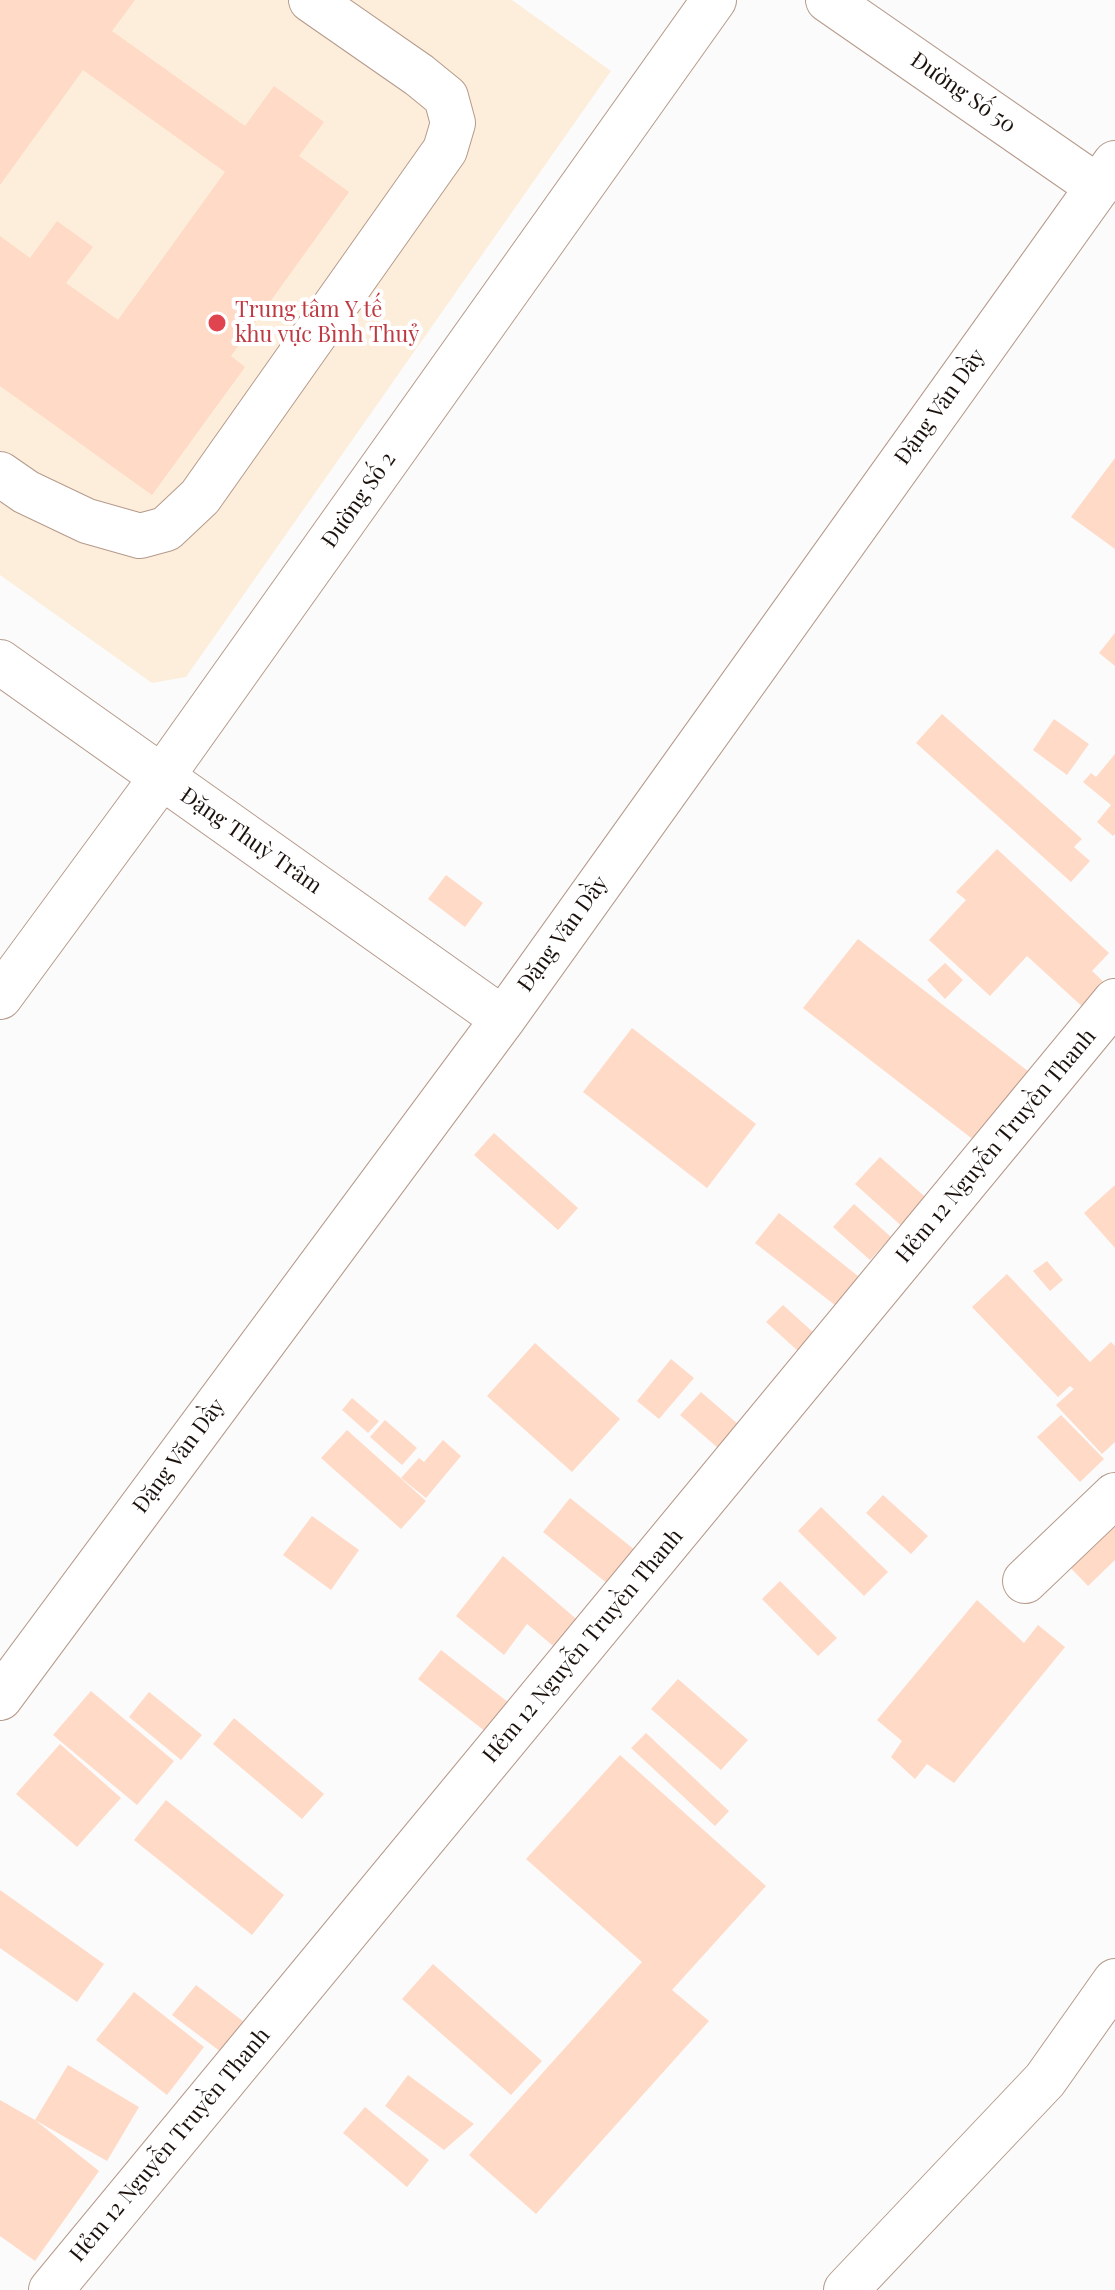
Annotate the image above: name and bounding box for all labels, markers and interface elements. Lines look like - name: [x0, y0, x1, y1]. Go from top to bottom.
- street label: Đường Số 50: [905, 47, 1021, 139]
- place label: Trung tâm Y tế khu vực Bình Thuỷ: [235, 297, 419, 348]
- marker: Trung tâm Y tế khu vực Bình Thuỷ: [206, 312, 228, 334]
- street label: Đặng Văn Dầy: [889, 344, 991, 470]
- street label: Đường Số 2: [316, 447, 402, 553]
- street label: Đặng Thuỳ Trâm: [175, 782, 327, 900]
- street label: Đặng Văn Dầy: [512, 871, 614, 997]
- street label: Hẻm 12 Nguyễn Truyền Thanh: [890, 1024, 1102, 1268]
- street label: Đặng Văn Dầy: [127, 1394, 231, 1518]
- street label: Hẻm 12 Nguyễn Truyền Thanh: [477, 1524, 689, 1768]
- street label: Hẻm 12 Nguyễn Truyền Thanh: [64, 2023, 276, 2267]

